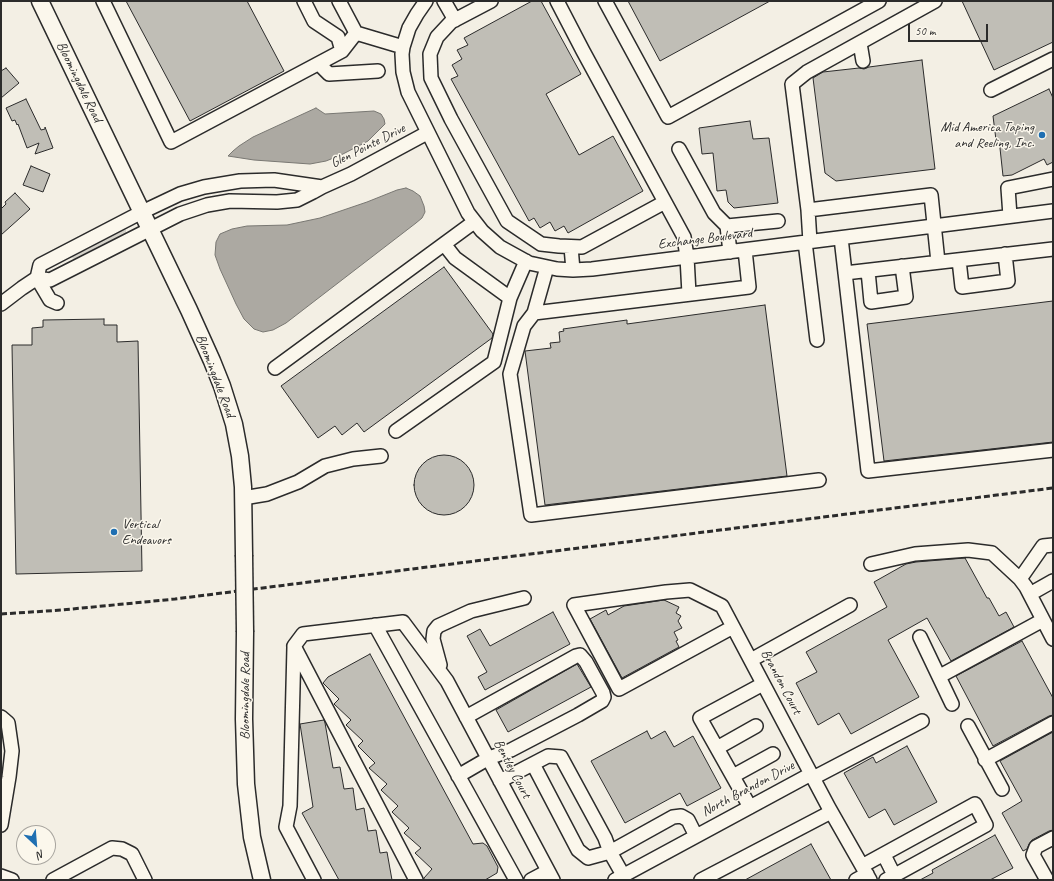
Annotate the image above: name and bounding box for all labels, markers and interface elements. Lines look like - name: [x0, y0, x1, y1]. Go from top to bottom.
- scale bar: [910, 16, 990, 42]
- text: 50 m: [915, 23, 935, 39]
- street label: Bloomingdale Road: [52, 39, 106, 125]
- place label: Mid America Taping and Reeling, Inc.: [940, 119, 1034, 152]
- street label: Glen Pointe Drive: [328, 120, 408, 172]
- marker: Mid America Taping and Reeling, Inc.: [1037, 130, 1047, 140]
- street label: Exchange Boulevard: [657, 225, 753, 253]
- street label: Bloomingdale Road: [191, 332, 239, 420]
- place label: Vertical Endeavors: [122, 516, 171, 548]
- marker: Vertical Endeavors: [109, 527, 119, 537]
- street label: Brandon Court: [757, 647, 805, 717]
- street label: Bloomingdale Road: [237, 652, 253, 740]
- street label: Bentley Court: [490, 737, 534, 801]
- street label: North Brandon Drive: [699, 757, 797, 821]
- north arrow: [16, 825, 56, 865]
- text: N: [35, 847, 47, 863]

